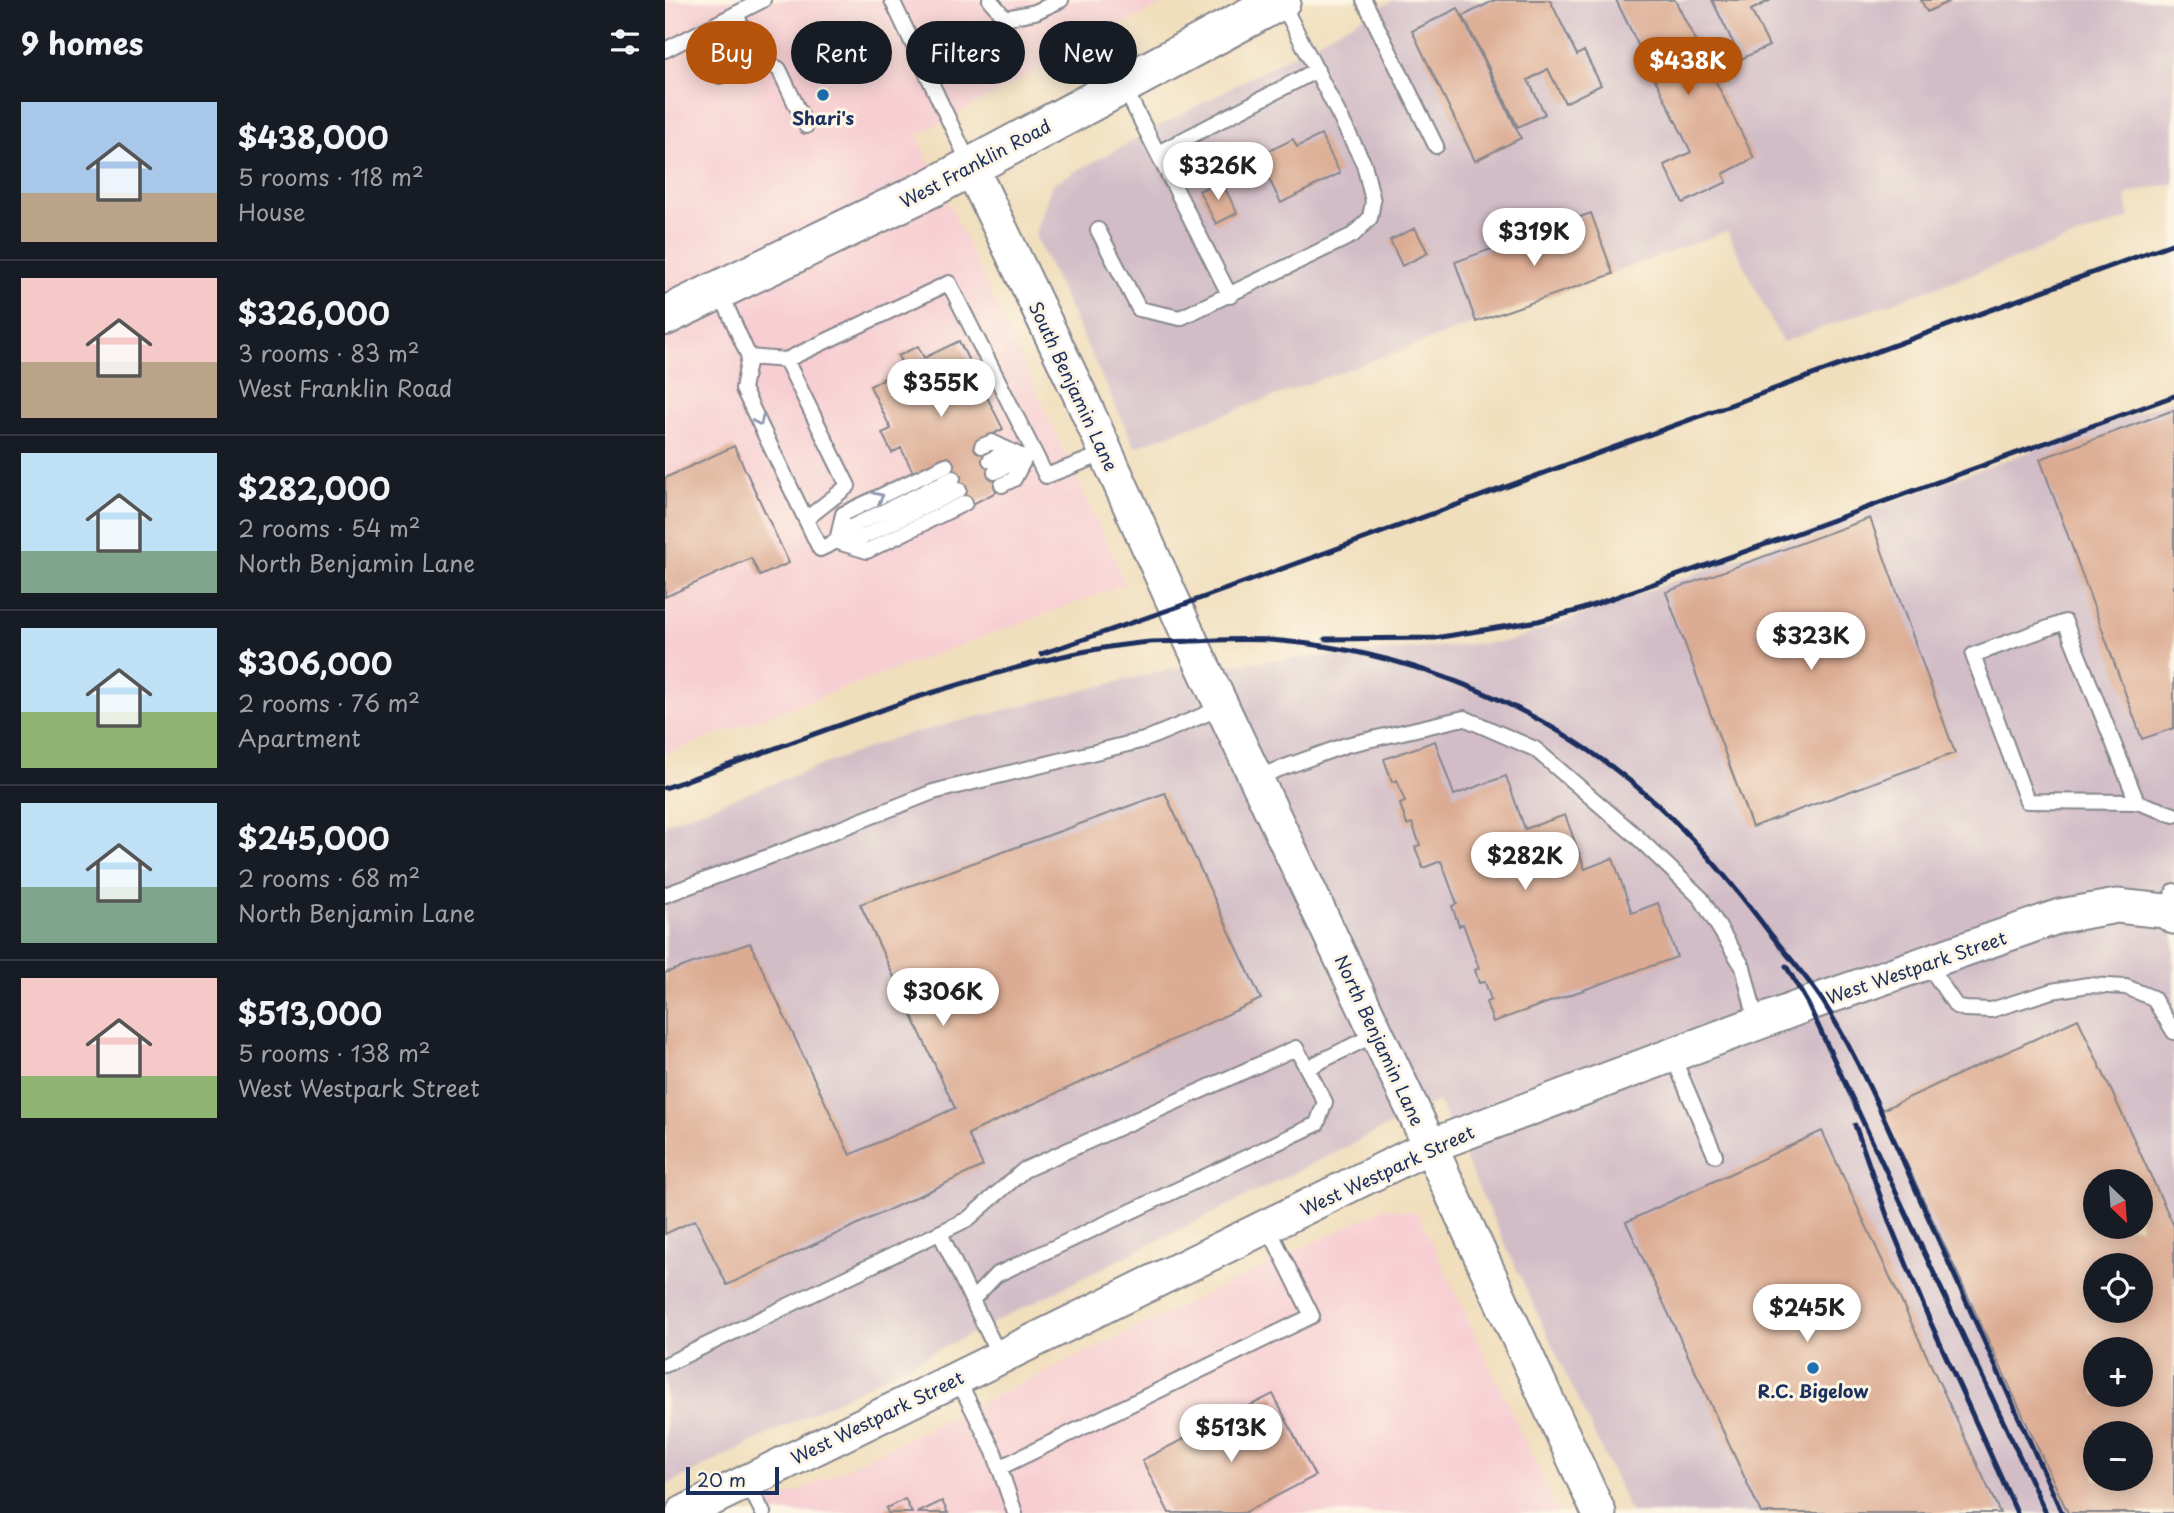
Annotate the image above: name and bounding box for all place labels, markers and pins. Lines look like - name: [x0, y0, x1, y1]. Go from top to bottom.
- pin: $438K: [1639, 38, 1737, 97]
- marker: Shari's: [815, 87, 831, 103]
- place label: Shari's: [792, 104, 854, 131]
- pin: $326K: [1169, 142, 1267, 202]
- pin: $319K: [1485, 208, 1583, 268]
- pin: $355K: [892, 360, 990, 419]
- pin: $323K: [1762, 612, 1860, 672]
- pin: $282K: [1476, 832, 1574, 892]
- pin: $306K: [894, 968, 992, 1028]
- pin: $245K: [1758, 1284, 1856, 1344]
- marker: R.C. Bigelow: [1805, 1360, 1821, 1376]
- place label: R.C. Bigelow: [1758, 1377, 1868, 1404]
- pin: $513K: [1182, 1404, 1280, 1464]

